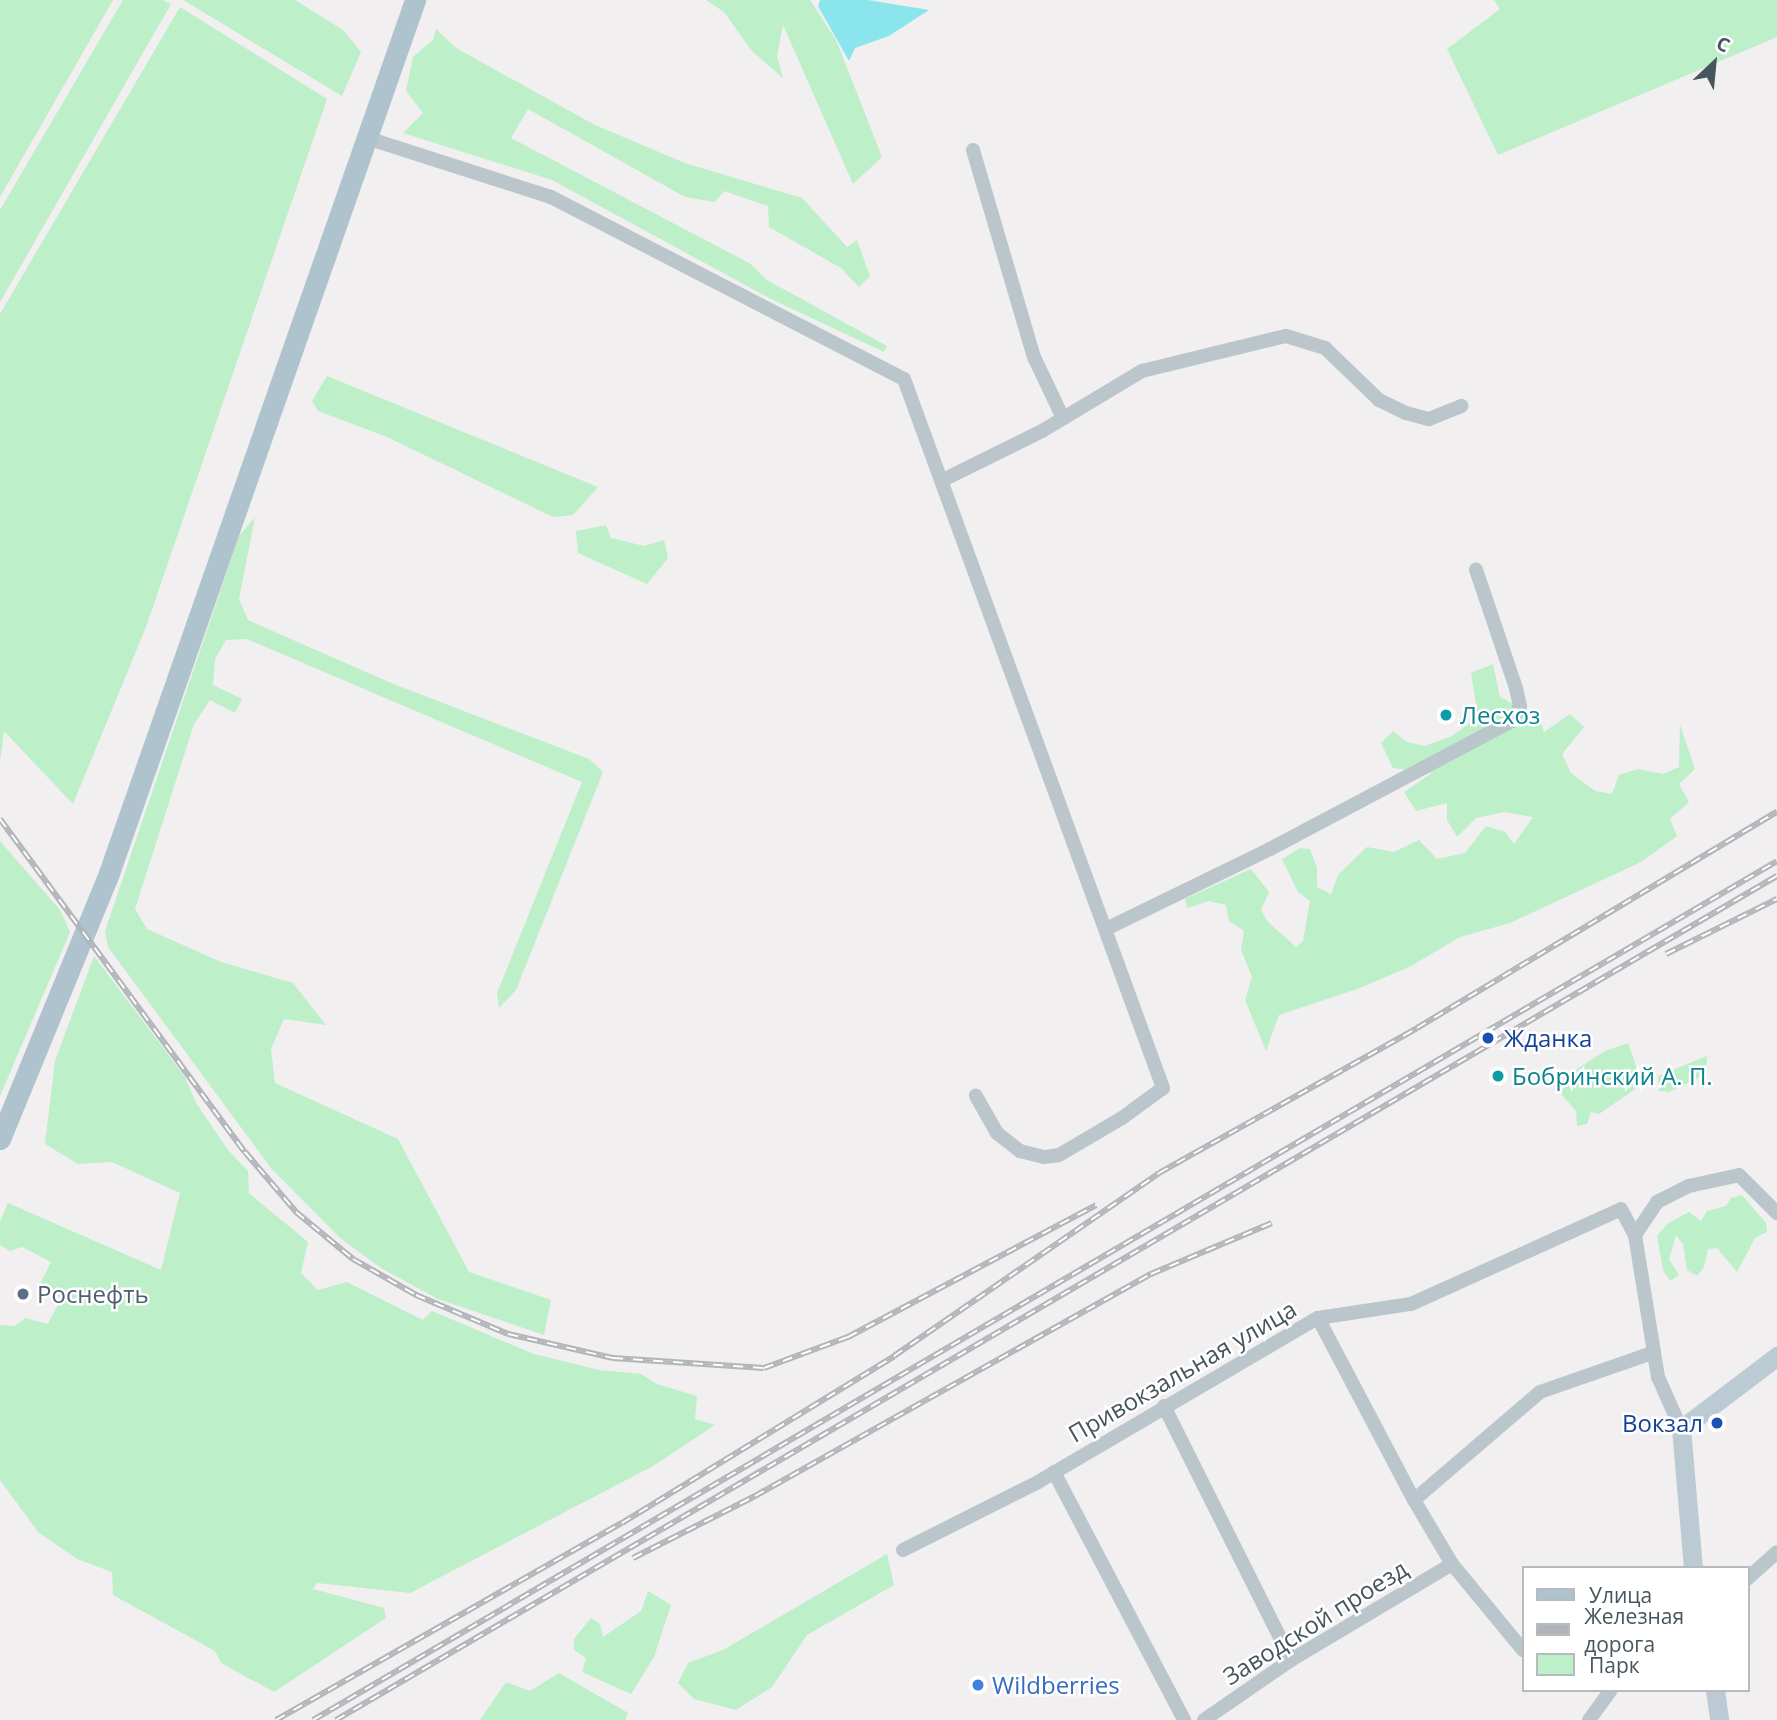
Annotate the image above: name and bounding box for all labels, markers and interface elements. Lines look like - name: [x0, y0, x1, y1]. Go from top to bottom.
- north arrow: [1679, 28, 1749, 98]
- text: С: [1712, 30, 1734, 58]
- place label: Лесхоз: [1460, 701, 1540, 729]
- marker: Лесхоз: [1438, 707, 1454, 723]
- place label: Жданка: [1504, 1024, 1592, 1052]
- marker: Жданка: [1478, 1028, 1498, 1048]
- place label: Бобринский А. П.: [1512, 1062, 1713, 1090]
- marker: Бобринский А. П.: [1490, 1068, 1506, 1084]
- place label: Роснефть: [37, 1280, 149, 1308]
- marker: Роснефть: [15, 1286, 31, 1302]
- street label: Привокзальная улица: [1063, 1294, 1301, 1448]
- place label: Вокзал: [1622, 1409, 1703, 1437]
- marker: Вокзал: [1709, 1415, 1725, 1431]
- street label: Заводской проезд: [1217, 1554, 1413, 1690]
- legend: [1522, 1566, 1749, 1692]
- text: Улица: [1589, 1581, 1652, 1609]
- text: Железная дорога: [1584, 1602, 1684, 1658]
- text: Парк: [1589, 1651, 1640, 1679]
- place label: Wildberries: [992, 1671, 1120, 1699]
- marker: Wildberries: [970, 1677, 986, 1693]

